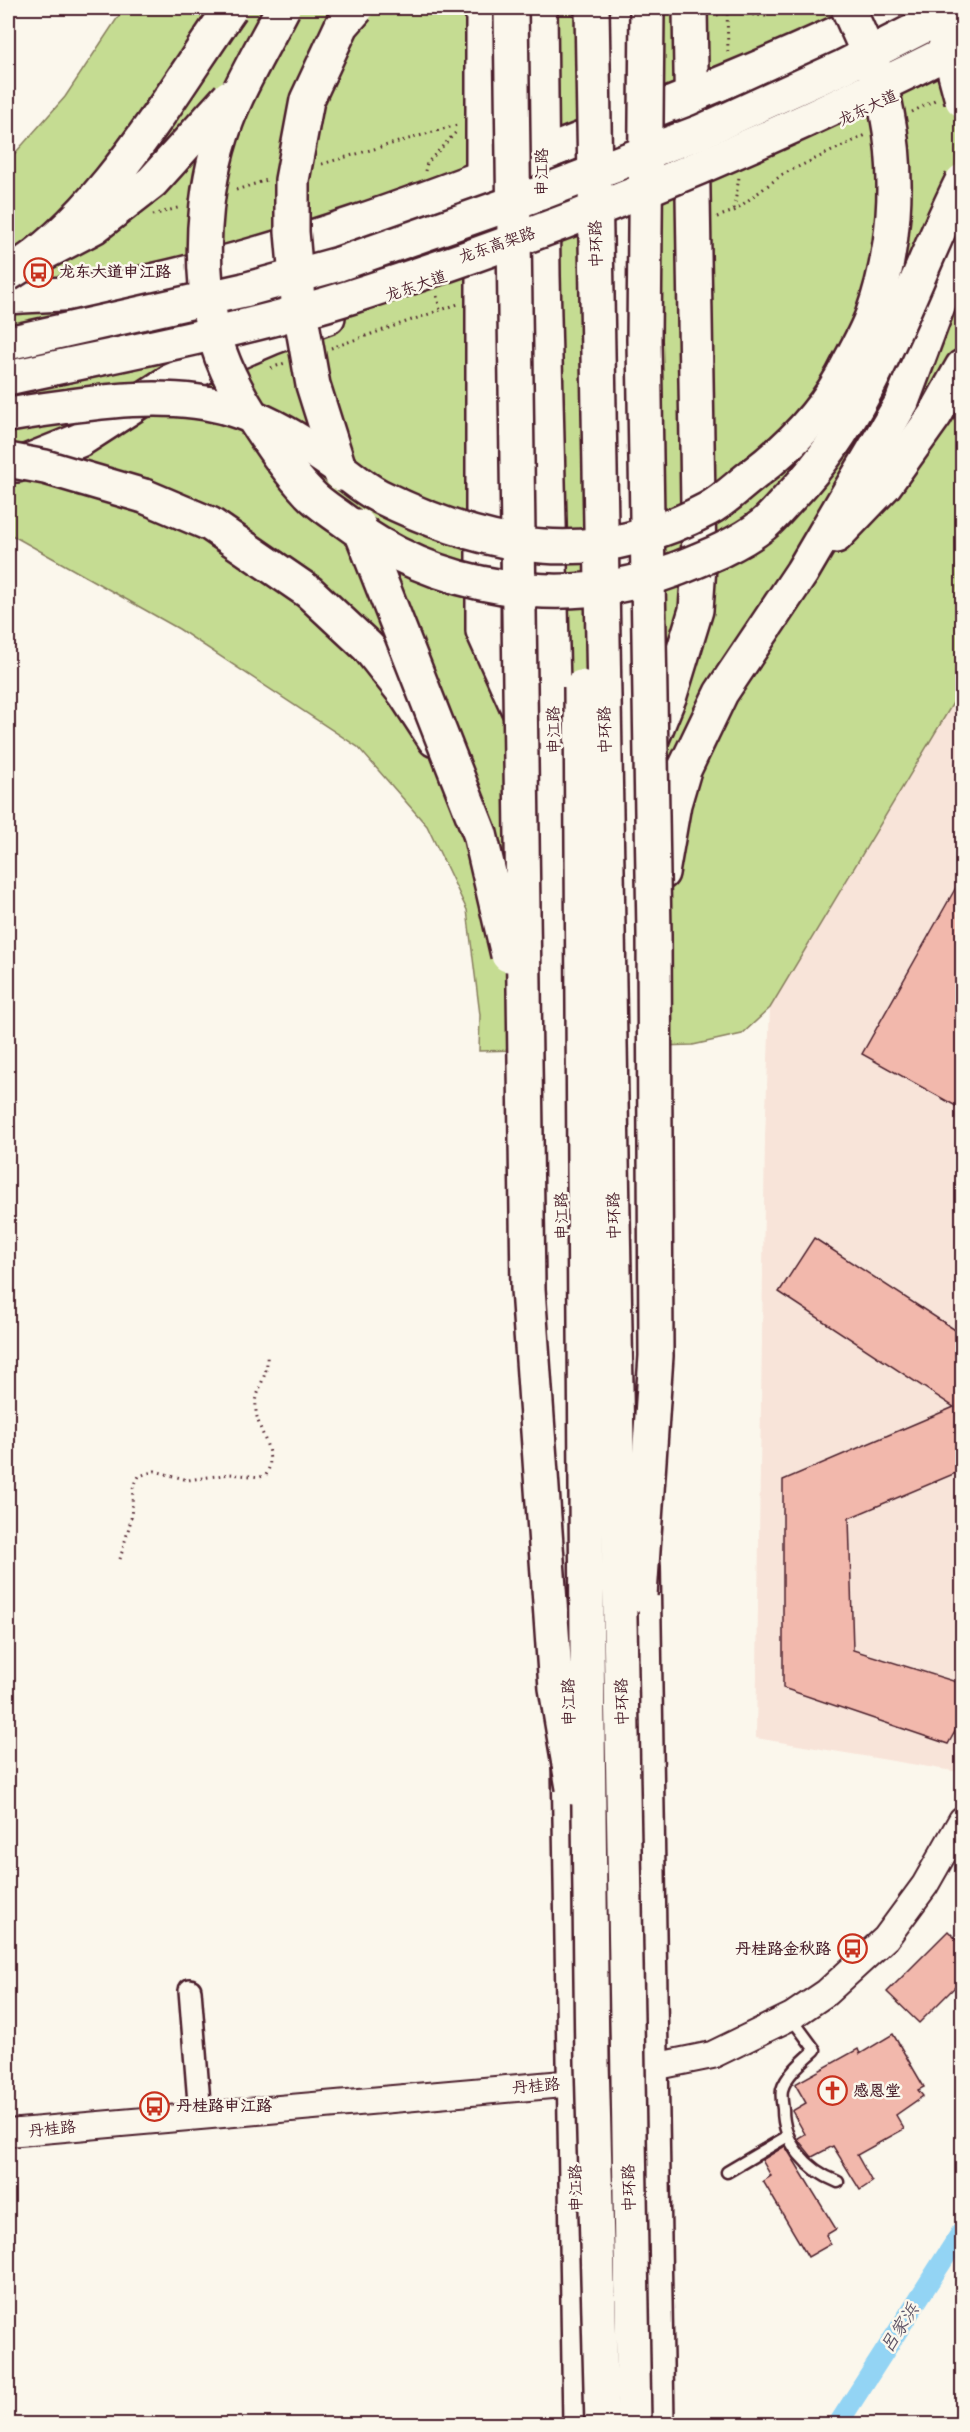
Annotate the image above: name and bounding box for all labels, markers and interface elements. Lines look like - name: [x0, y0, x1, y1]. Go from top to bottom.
- street label: 龙东大道: [834, 85, 902, 131]
- street label: 申江路: [531, 148, 553, 196]
- street label: 中环路: [585, 220, 607, 268]
- street label: 龙东高架路: [456, 222, 538, 268]
- bus stop icon: 龙东大道申江路: [22, 256, 54, 288]
- place label: 龙东大道申江路: [59, 261, 171, 283]
- street label: 龙东大道: [382, 265, 450, 307]
- street label: 申江路: [543, 706, 565, 754]
- street label: 中环路: [594, 706, 616, 754]
- street label: 申江路: [551, 1192, 573, 1240]
- street label: 中环路: [603, 1192, 625, 1240]
- street label: 申江路: [558, 1678, 580, 1726]
- street label: 中环路: [611, 1678, 633, 1726]
- bus stop icon: 丹桂路金秋路: [836, 1933, 868, 1965]
- place label: 丹桂路金秋路: [735, 1938, 831, 1960]
- street label: 丹桂路: [511, 2073, 561, 2099]
- church icon: 感恩堂: [816, 2075, 848, 2107]
- place label: 感恩堂: [853, 2080, 901, 2102]
- bus stop icon: 丹桂路申江路: [139, 2090, 171, 2122]
- place label: 丹桂路申江路: [176, 2095, 272, 2117]
- street label: 丹桂路: [27, 2116, 77, 2142]
- street label: 申江路: [565, 2164, 587, 2212]
- street label: 中环路: [618, 2164, 640, 2212]
- water label: 吕家浜: [875, 2298, 926, 2357]

